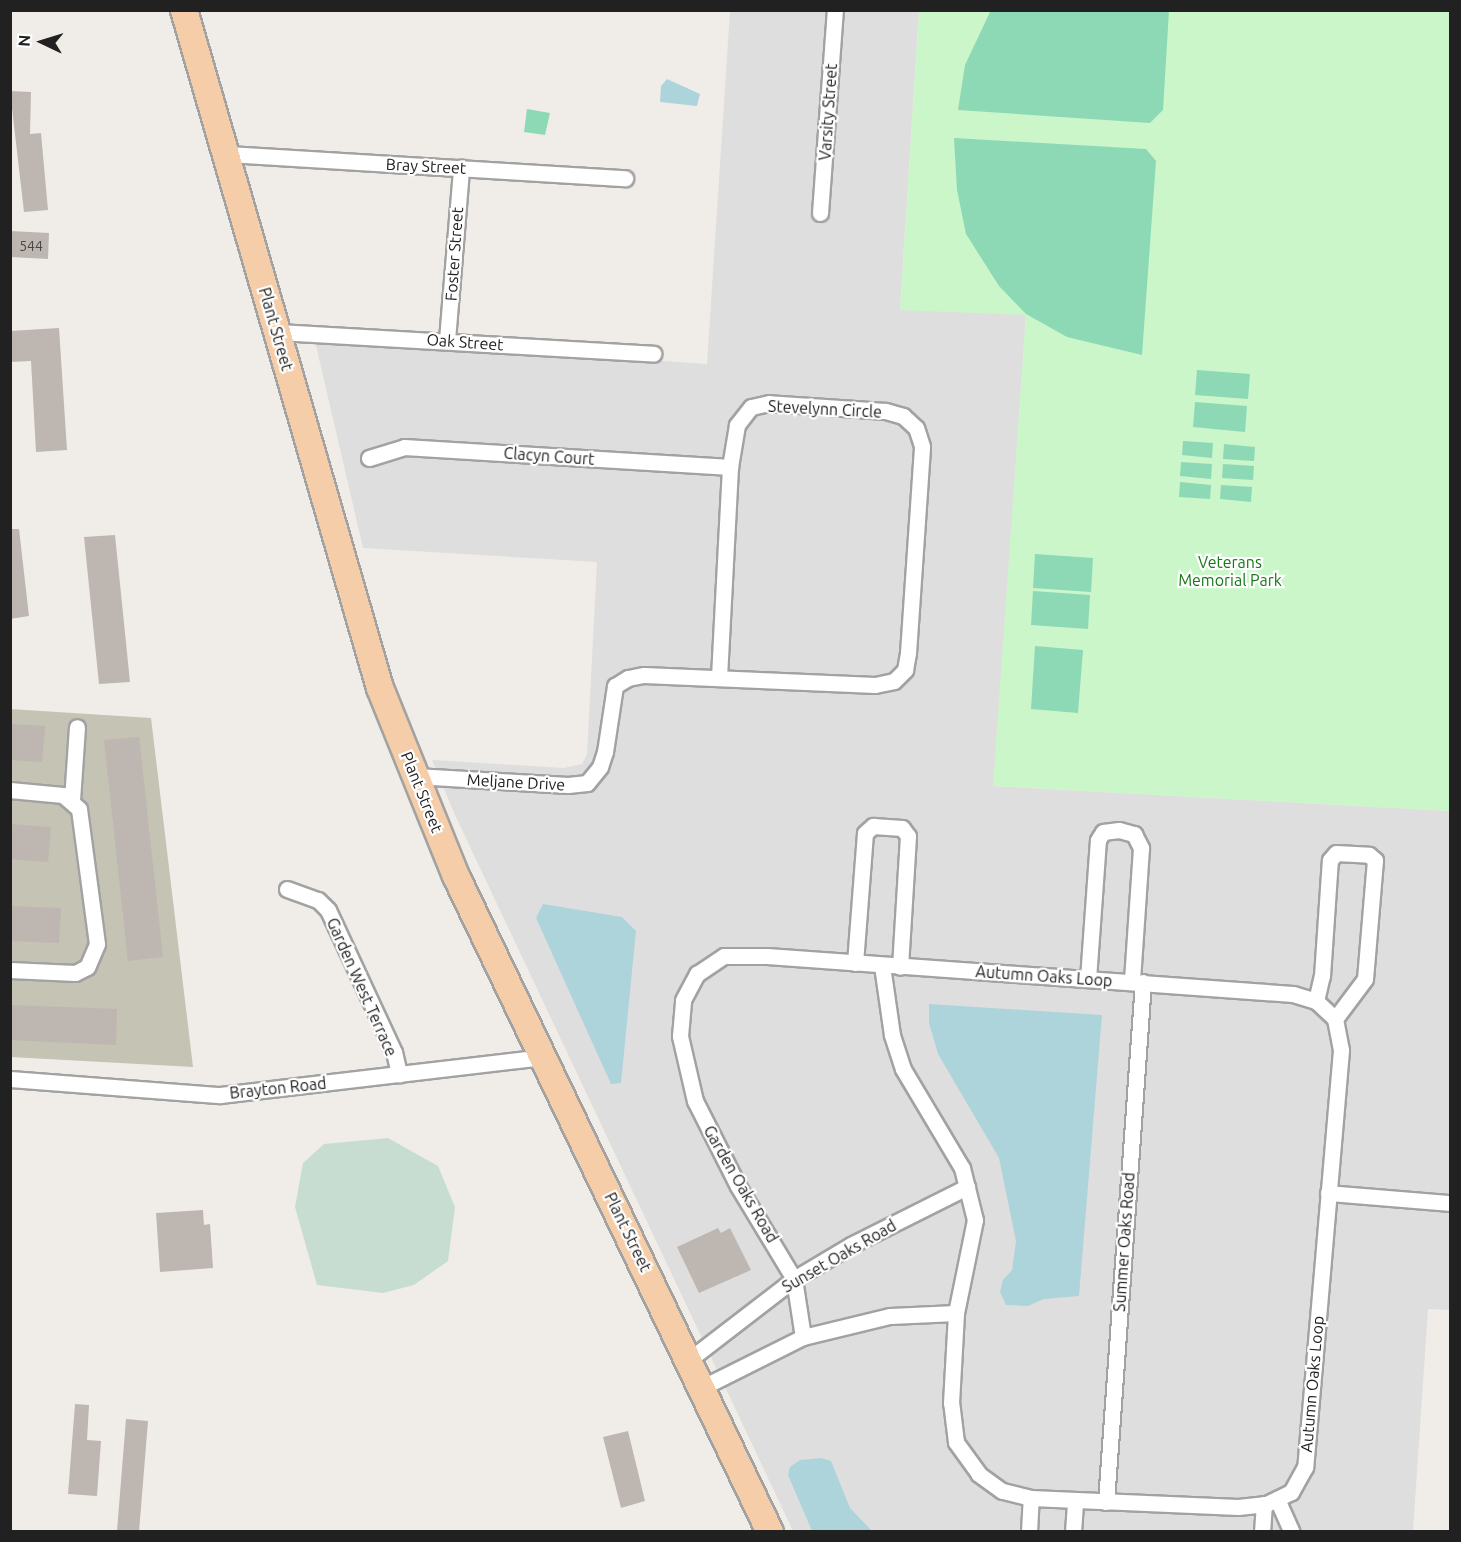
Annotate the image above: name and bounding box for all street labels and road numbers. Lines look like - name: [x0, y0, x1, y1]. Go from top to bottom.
- street label: Varsity Street: [815, 63, 841, 161]
- street label: Bray Street: [385, 154, 467, 178]
- street label: Foster Street: [441, 206, 467, 302]
- street label: Plant Street: [255, 285, 297, 373]
- street label: Oak Street: [426, 330, 504, 354]
- street label: Stevelynn Circle: [768, 396, 882, 422]
- street label: Clacyn Court: [503, 443, 595, 469]
- street label: Plant Street: [397, 749, 447, 835]
- street label: Meljane Drive: [466, 770, 566, 794]
- street label: Garden West Terrace: [323, 915, 401, 1059]
- street label: Autumn Oaks Loop: [975, 962, 1113, 990]
- street label: Brayton Road: [229, 1073, 327, 1103]
- street label: Garden Oaks Road: [700, 1122, 782, 1246]
- street label: Summer Oaks Road: [1110, 1172, 1138, 1312]
- street label: Plant Street: [601, 1189, 655, 1275]
- street label: Sunset Oaks Road: [779, 1216, 899, 1296]
- street label: Autumn Oaks Loop: [1296, 1315, 1328, 1453]

